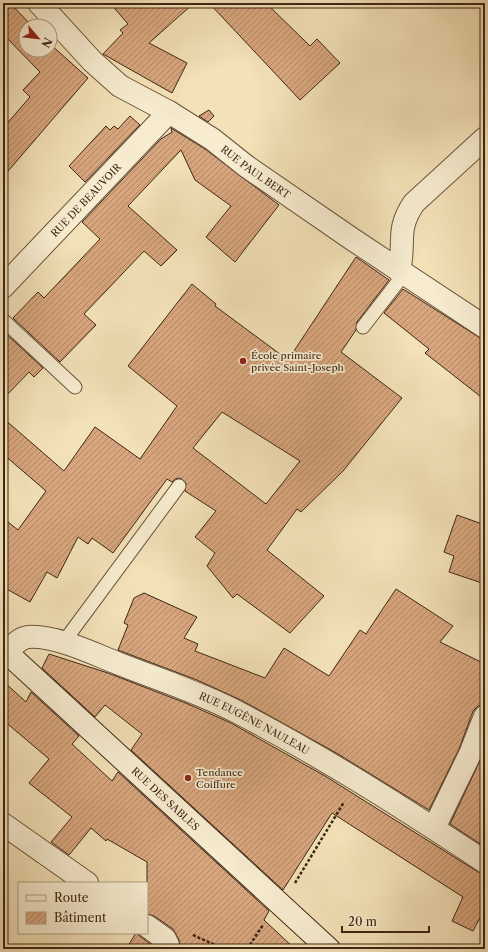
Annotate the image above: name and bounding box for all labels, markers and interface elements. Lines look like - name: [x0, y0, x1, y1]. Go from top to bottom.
- north arrow: [18, 18, 58, 58]
- text: N: [38, 35, 55, 51]
- street label: RUE PAUL BERT: [218, 143, 293, 202]
- street label: RUE DE BEAUVOIR: [48, 160, 124, 240]
- place label: École primaire privée Saint-Joseph: [251, 349, 345, 374]
- marker: École primaire privée Saint-Joseph: [238, 356, 248, 366]
- street label: RUE EUGÈNE NAULEAU: [197, 689, 312, 758]
- street label: RUE DES SABLES: [129, 765, 202, 834]
- place label: Tendance Coiffure: [196, 766, 243, 791]
- marker: Tendance Coiffure: [183, 773, 193, 783]
- legend: [18, 882, 148, 934]
- text: Route: [54, 890, 89, 905]
- scale bar: [342, 908, 429, 934]
- text: Bâtiment: [54, 910, 107, 925]
- text: 20 m: [348, 914, 377, 929]

